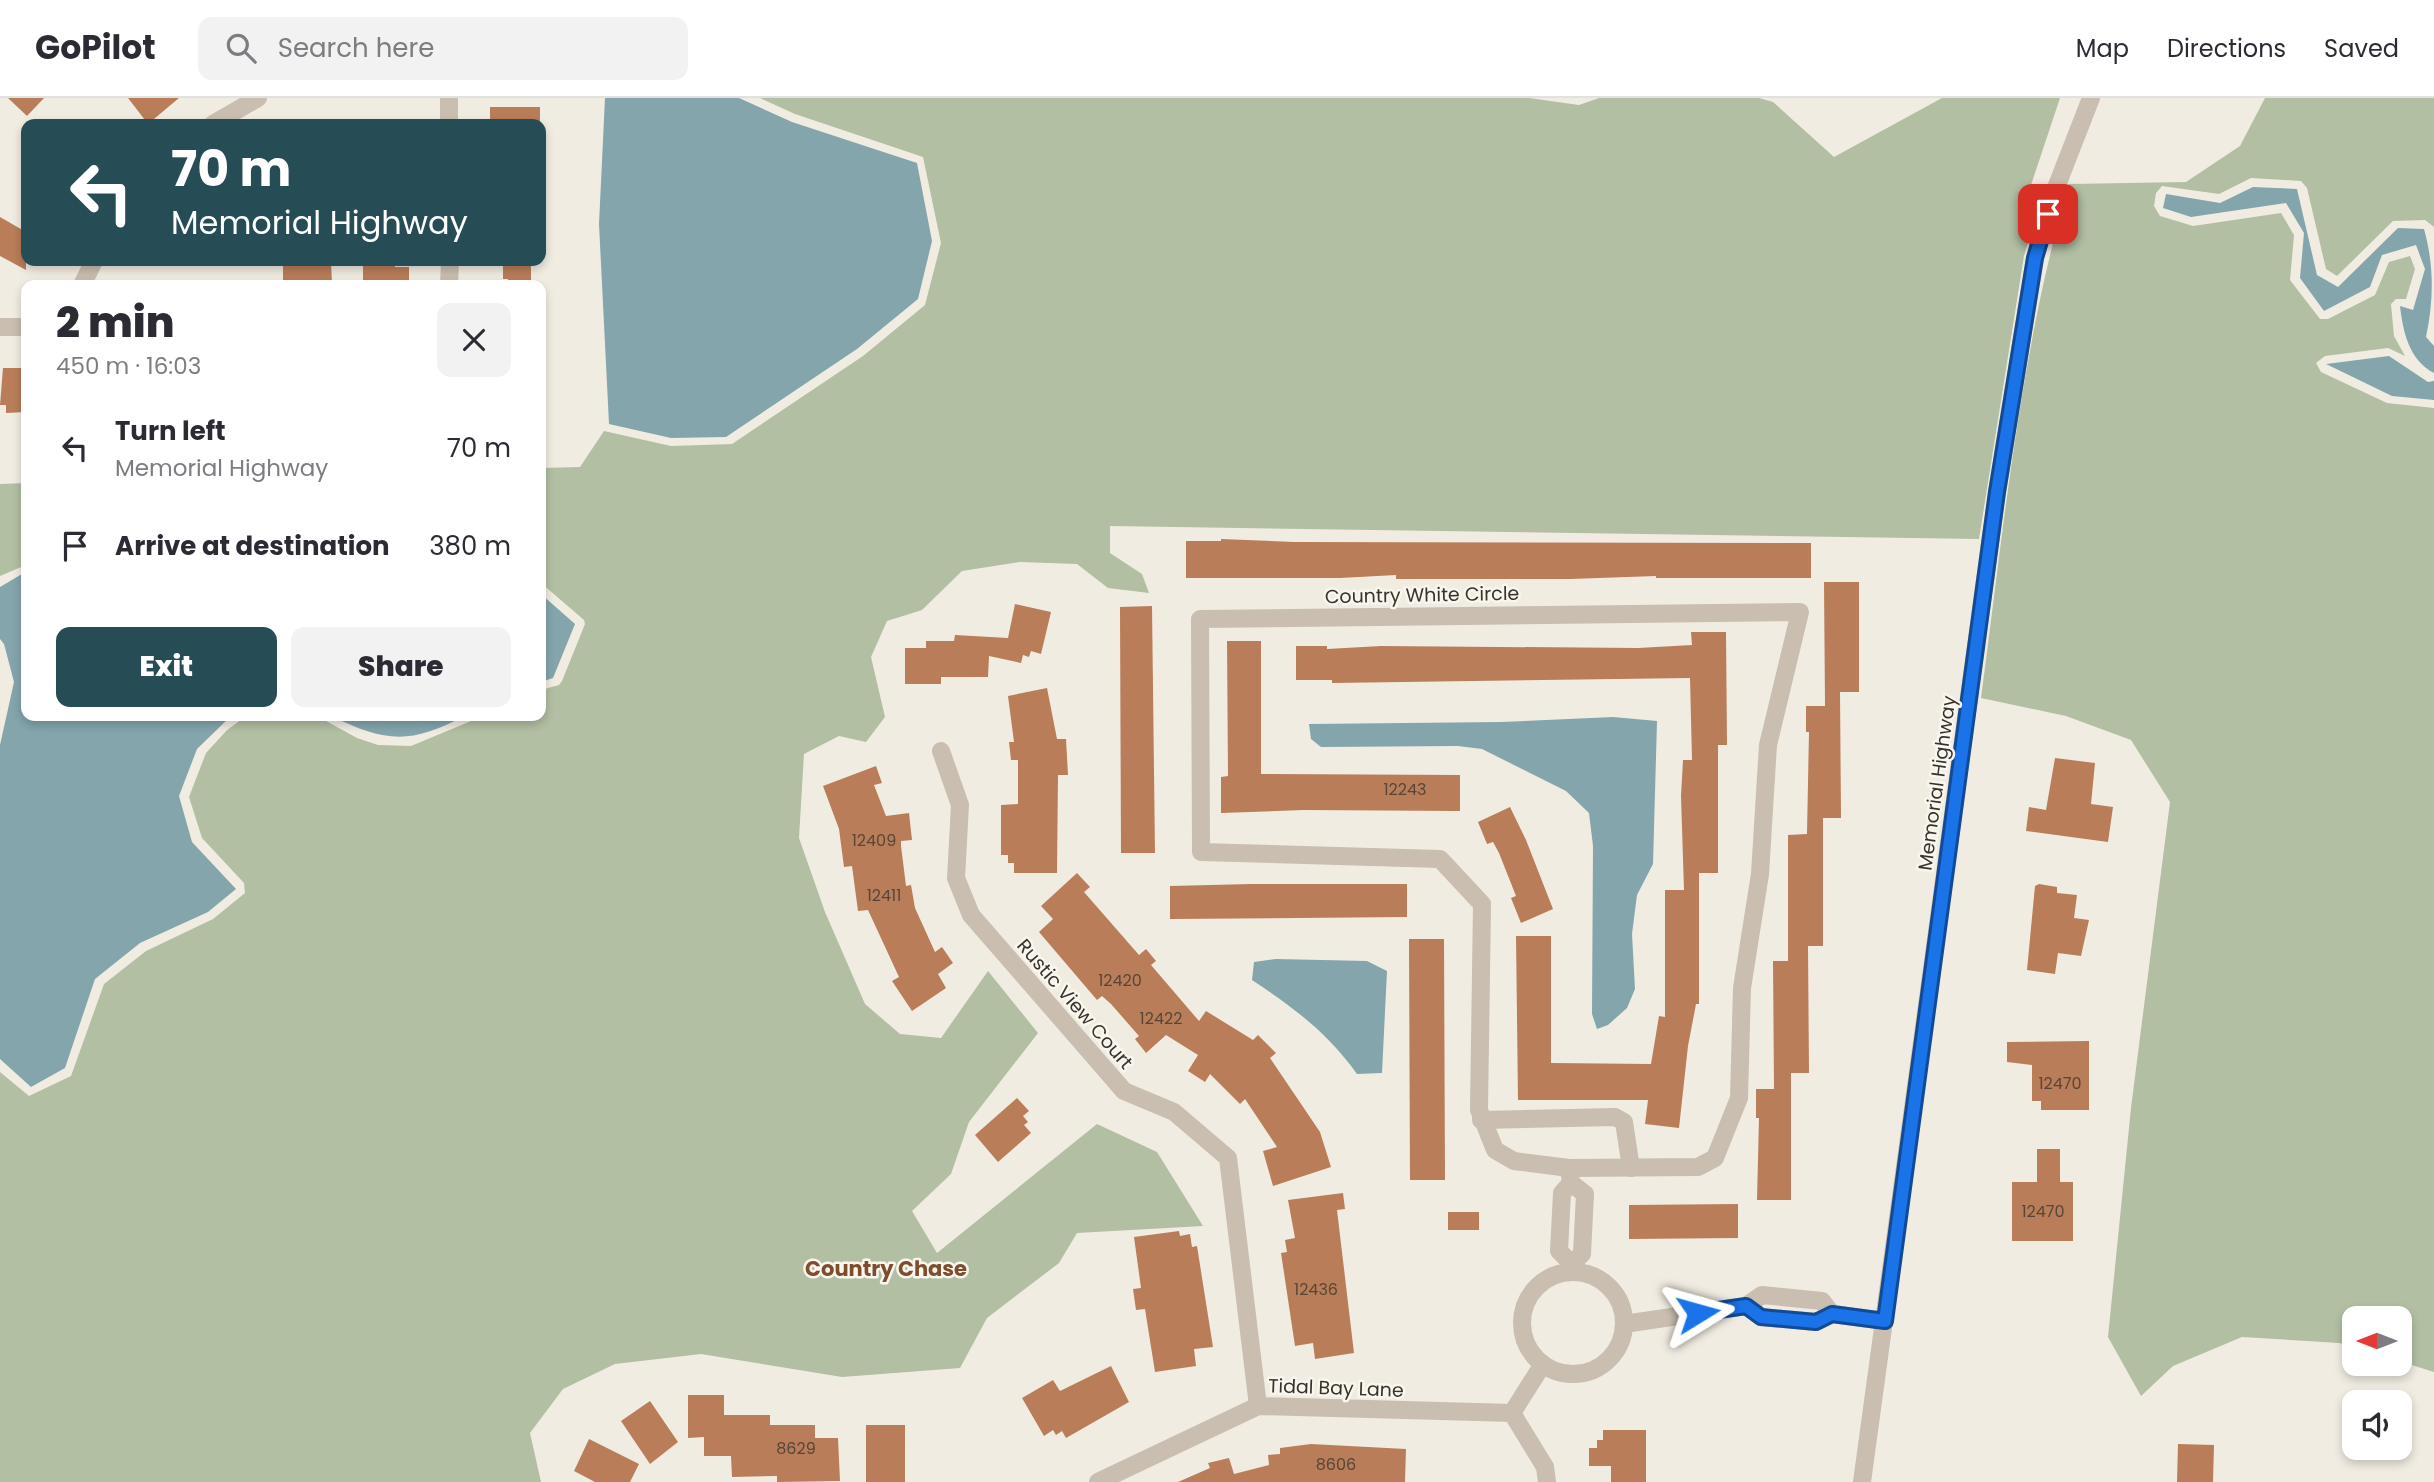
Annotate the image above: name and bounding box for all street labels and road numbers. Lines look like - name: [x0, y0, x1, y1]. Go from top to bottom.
- street label: Country White Circle: [1325, 580, 1519, 610]
- street label: Memorial Highway: [1911, 694, 1963, 872]
- street label: Rustic View Court: [1011, 933, 1139, 1075]
- street label: Tidal Bay Lane: [1268, 1372, 1404, 1404]

